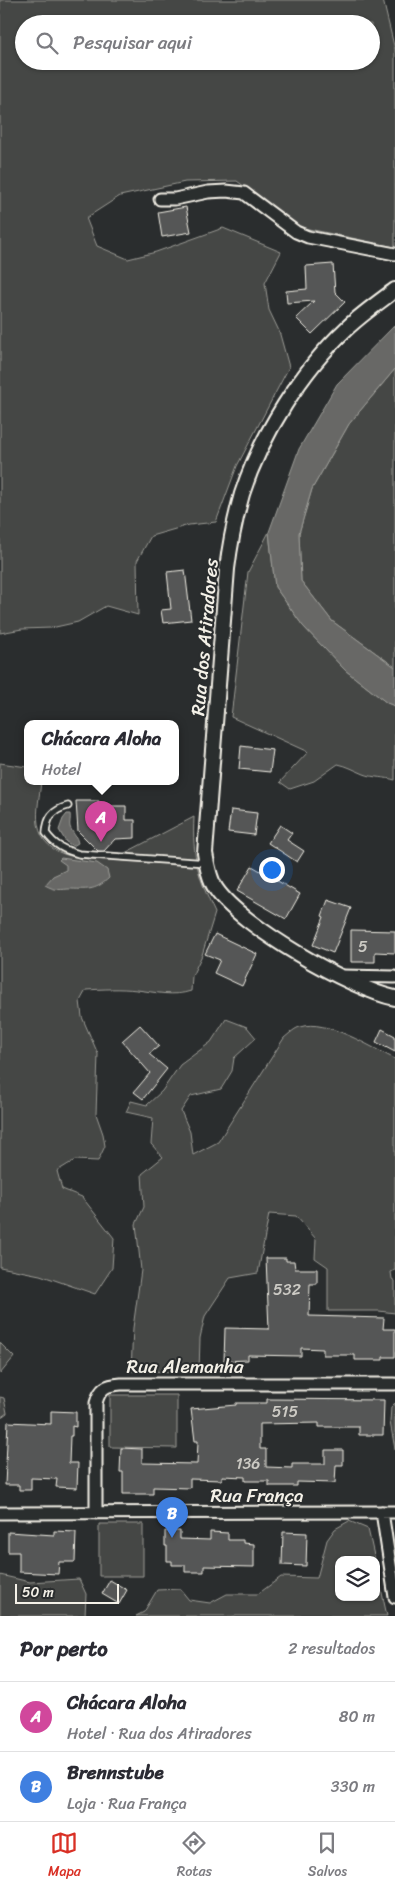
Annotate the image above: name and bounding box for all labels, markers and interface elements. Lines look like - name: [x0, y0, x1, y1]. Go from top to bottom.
- search box: [15, 15, 380, 70]
- text: Pesquisar aqui: [73, 26, 192, 59]
- icon: search: [33, 29, 61, 57]
- street label: Rua dos Atiradores: [181, 557, 228, 717]
- popup: [24, 720, 179, 785]
- text: Chácara Aloha: [42, 722, 161, 755]
- text: Hotel: [42, 755, 81, 784]
- pin: A: [85, 801, 117, 842]
- your location: [259, 857, 285, 883]
- house number: 5: [358, 932, 368, 961]
- house number: 532: [273, 1275, 301, 1304]
- street label: Rua Alemanha: [126, 1350, 244, 1383]
- house number: 515: [272, 1397, 298, 1426]
- house number: 136: [236, 1449, 260, 1478]
- street label: Rua França: [210, 1479, 304, 1512]
- pin: B: [156, 1497, 188, 1538]
- map controls: [335, 1556, 380, 1601]
- button: layers: [335, 1556, 380, 1601]
- text: 50 m: [22, 1580, 54, 1605]
- scale bar: [15, 1581, 119, 1604]
- text: Por perto: [20, 1630, 108, 1668]
- text: 2 resultados: [288, 1634, 375, 1663]
- text: Chácara Aloha: [67, 1686, 186, 1719]
- text: A: [31, 1702, 41, 1731]
- text: 80 m: [339, 1702, 375, 1731]
- text: Hotel · Rua dos Atiradores: [67, 1719, 252, 1748]
- text: Brennstube: [67, 1756, 164, 1789]
- text: B: [31, 1772, 41, 1801]
- text: 330 m: [331, 1772, 375, 1801]
- text: Loja · Rua França: [67, 1789, 187, 1818]
- tab: Mapa: [48, 1829, 81, 1884]
- tab: Rotas: [177, 1829, 212, 1884]
- tab: Salvos: [308, 1829, 347, 1884]

